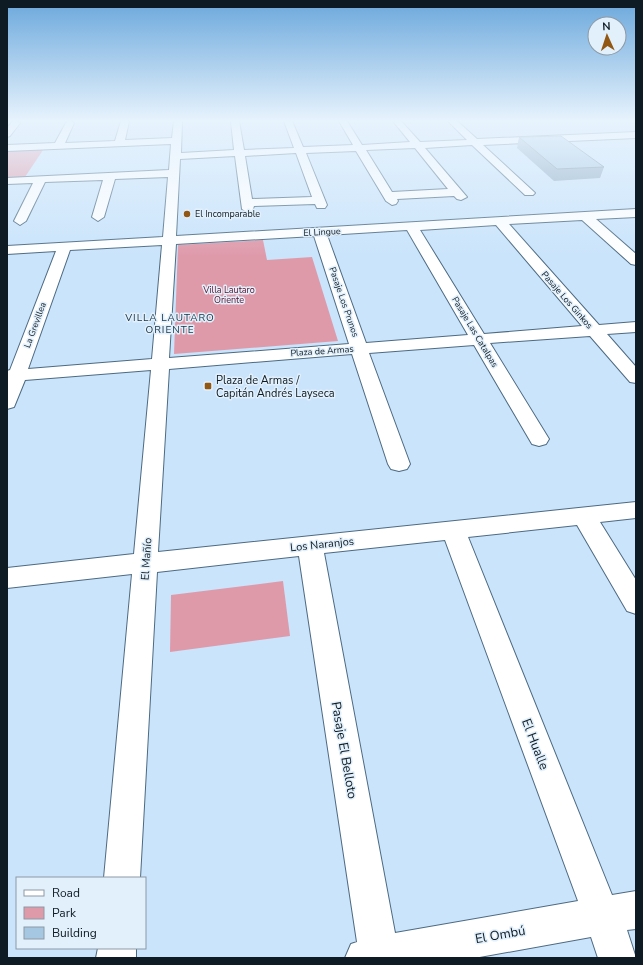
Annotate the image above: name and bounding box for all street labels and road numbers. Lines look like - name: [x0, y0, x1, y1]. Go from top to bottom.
- street label: El Lingue: [303, 225, 341, 239]
- street label: Pasaje Los Prunos: [326, 265, 362, 339]
- street label: Pasaje Los Ginkos: [539, 269, 595, 331]
- street label: Pasaje Las Catalpas: [449, 294, 501, 370]
- street label: La Grevillea: [21, 300, 49, 350]
- street label: Plaza de Armas: [290, 343, 354, 359]
- street label: Los Naranjos: [289, 534, 355, 555]
- street label: El Mañío: [138, 537, 155, 581]
- street label: Pasaje El Belloto: [327, 700, 361, 800]
- street label: El Hualle: [517, 716, 553, 773]
- street label: El Ombú: [474, 922, 527, 948]

